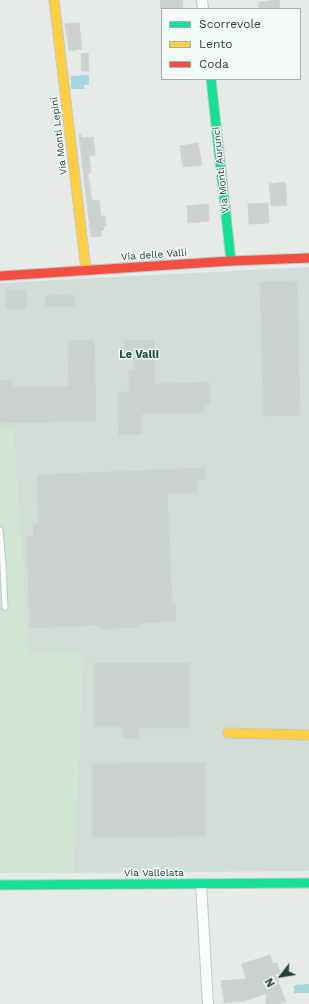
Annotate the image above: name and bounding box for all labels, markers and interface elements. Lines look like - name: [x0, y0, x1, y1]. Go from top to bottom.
- legend: [161, 8, 301, 80]
- text: Scorrevole: [199, 17, 261, 31]
- text: Lento: [199, 37, 233, 51]
- text: Coda: [199, 57, 229, 71]
- street label: Via Monti Lepini: [48, 96, 70, 176]
- street label: Via Monti Aurunci: [211, 126, 231, 214]
- street label: Via delle Valli: [121, 247, 187, 263]
- district label: Le Valli: [119, 348, 159, 362]
- street label: Via Vallelata: [124, 867, 184, 879]
- north arrow: [261, 956, 301, 996]
- text: N: [263, 976, 278, 989]

